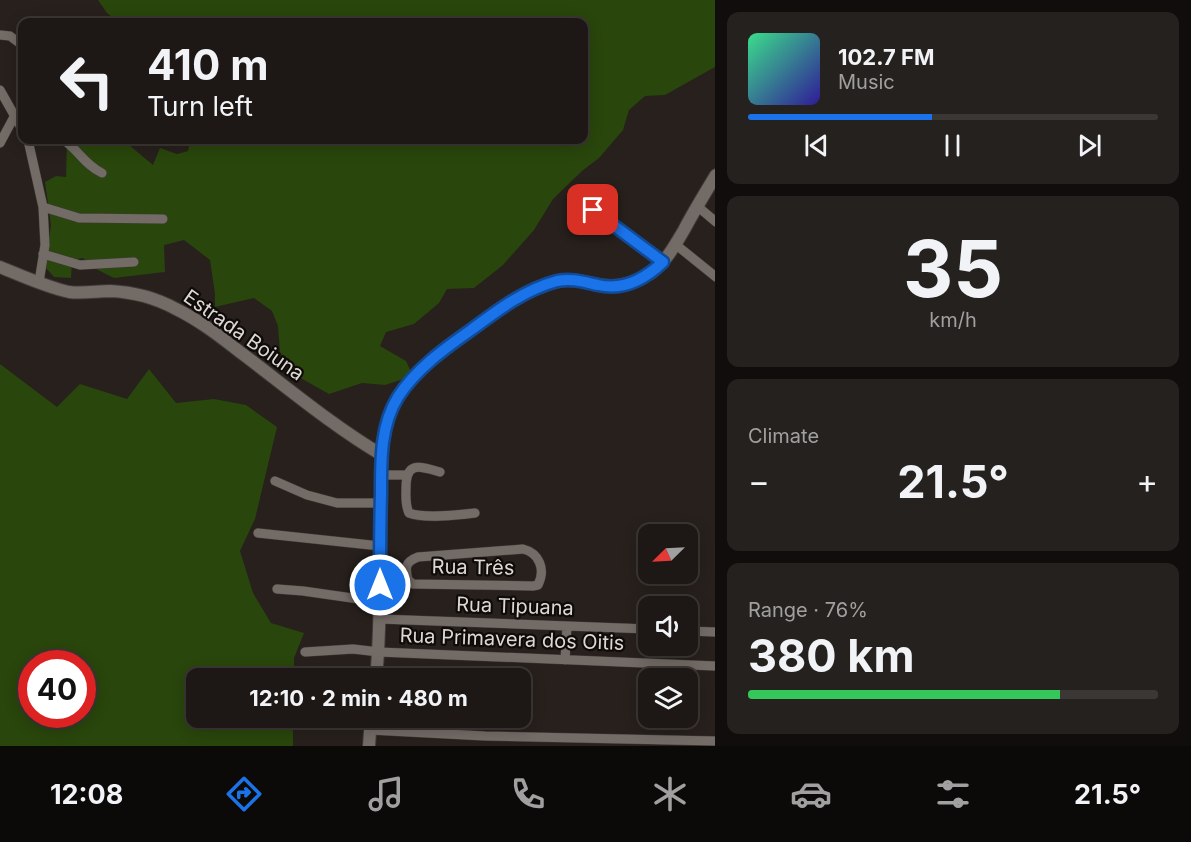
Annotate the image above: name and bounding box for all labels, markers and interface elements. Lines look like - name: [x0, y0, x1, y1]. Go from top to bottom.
- text: 410 m: [147, 39, 269, 90]
- icon: left: [48, 42, 126, 120]
- text: 102.7 FM: [838, 44, 934, 70]
- text: Music: [838, 70, 895, 94]
- text: Turn left: [147, 90, 253, 123]
- icon: previous: [800, 129, 833, 162]
- icon: pause: [936, 129, 969, 162]
- icon: next: [1073, 129, 1106, 162]
- pin: [567, 184, 618, 235]
- icon: arrive: [576, 193, 609, 226]
- text: 35: [903, 221, 1003, 316]
- street label: Estrada Boiuna: [179, 285, 309, 385]
- text: km/h: [929, 308, 977, 332]
- text: Climate: [748, 424, 819, 448]
- text: 21.5°: [897, 454, 1009, 509]
- text: −: [748, 461, 770, 501]
- text: +: [1136, 461, 1158, 501]
- north arrow: [638, 524, 698, 584]
- map controls: [638, 524, 698, 728]
- position arrow: [348, 553, 412, 617]
- street label: Rua Três: [431, 554, 515, 580]
- street label: Rua Tipuana: [456, 592, 574, 620]
- button: sound: [638, 596, 698, 656]
- text: Range · 76%: [748, 598, 868, 622]
- street label: Rua Primavera dos Oitis: [399, 623, 625, 655]
- text: 380 km: [748, 628, 915, 683]
- speed limit sign: 40: [18, 650, 96, 728]
- button: layers: [638, 668, 698, 728]
- text: 12:10 · 2 min · 480 m: [249, 685, 468, 711]
- icon: directions: [223, 773, 265, 815]
- icon: music: [365, 773, 407, 815]
- icon: phone: [507, 773, 549, 815]
- icon: climate: [649, 773, 691, 815]
- icon: car: [790, 773, 832, 815]
- icon: filters: [932, 773, 974, 815]
- text: 12:08: [50, 778, 123, 811]
- text: 21.5°: [1074, 778, 1141, 811]

